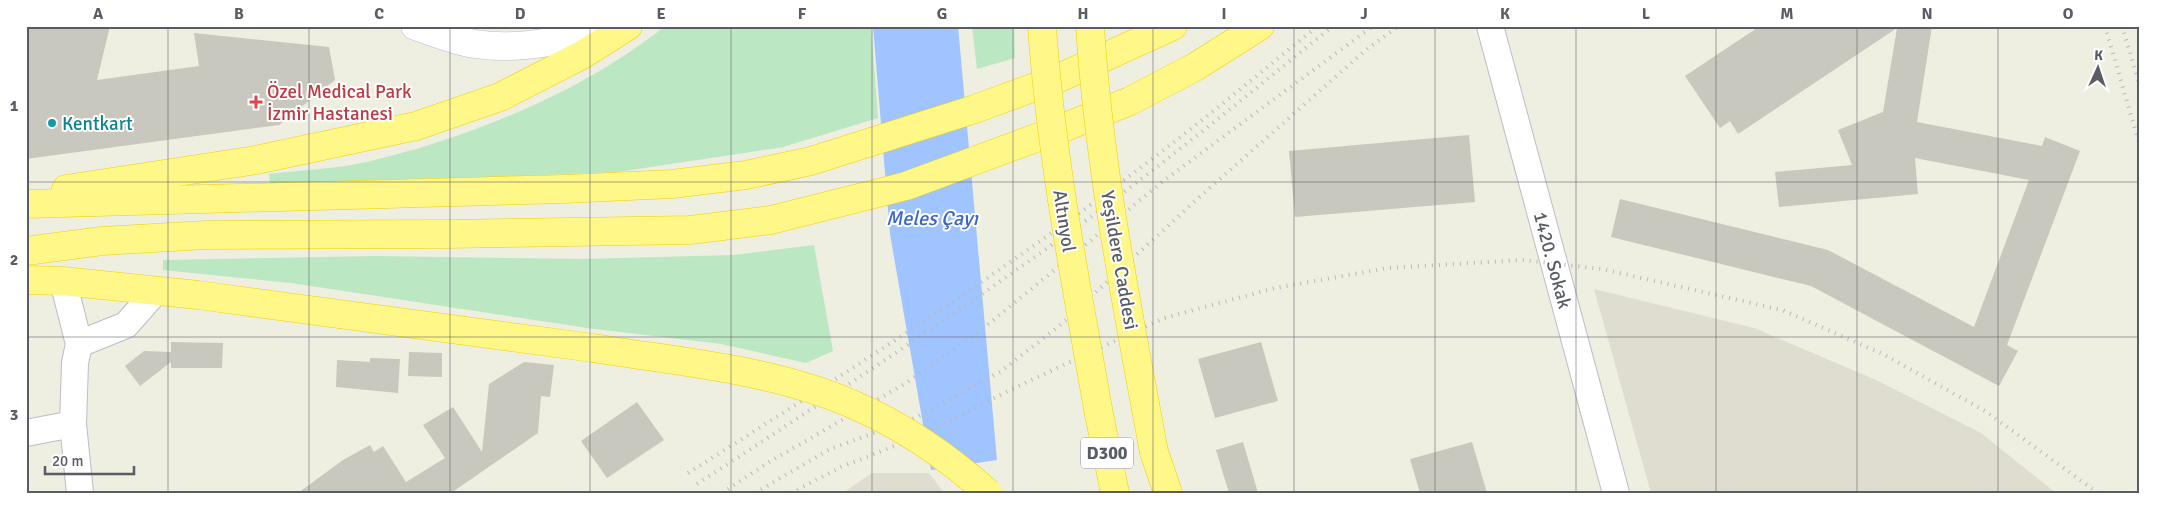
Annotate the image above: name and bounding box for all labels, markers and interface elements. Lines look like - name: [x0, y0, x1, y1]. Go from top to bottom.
- text: A: [93, 4, 104, 24]
- text: B: [234, 4, 244, 24]
- text: C: [374, 4, 384, 24]
- text: D: [515, 4, 526, 24]
- text: E: [656, 4, 666, 24]
- text: F: [798, 4, 807, 24]
- text: G: [937, 4, 947, 24]
- text: H: [1078, 4, 1088, 24]
- text: I: [1221, 4, 1227, 24]
- text: J: [1360, 4, 1368, 24]
- text: K: [1500, 4, 1510, 24]
- text: L: [1642, 4, 1651, 24]
- text: M: [1780, 4, 1794, 24]
- text: N: [1921, 4, 1933, 24]
- text: O: [2063, 4, 2074, 24]
- north arrow: [2074, 42, 2124, 92]
- text: K: [2094, 47, 2104, 64]
- place label: Özel Medical Park İzmir Hastanesi: [267, 80, 412, 126]
- marker: Özel Medical Park İzmir Hastanesi: [249, 95, 263, 109]
- text: 1: [10, 96, 19, 116]
- place label: Kentkart: [62, 112, 133, 136]
- marker: Kentkart: [46, 117, 58, 129]
- street label: Altınyol: [1047, 188, 1081, 254]
- street label: Yeşildere Caddesi: [1095, 189, 1143, 332]
- water label: Meles Çayı: [886, 206, 979, 231]
- street label: 1420. Sokak: [1528, 209, 1577, 312]
- text: 2: [10, 250, 18, 270]
- text: 3: [10, 405, 18, 425]
- road number: D300: [1081, 438, 1133, 468]
- scale bar: [45, 444, 134, 476]
- text: 20 m: [52, 452, 83, 470]

